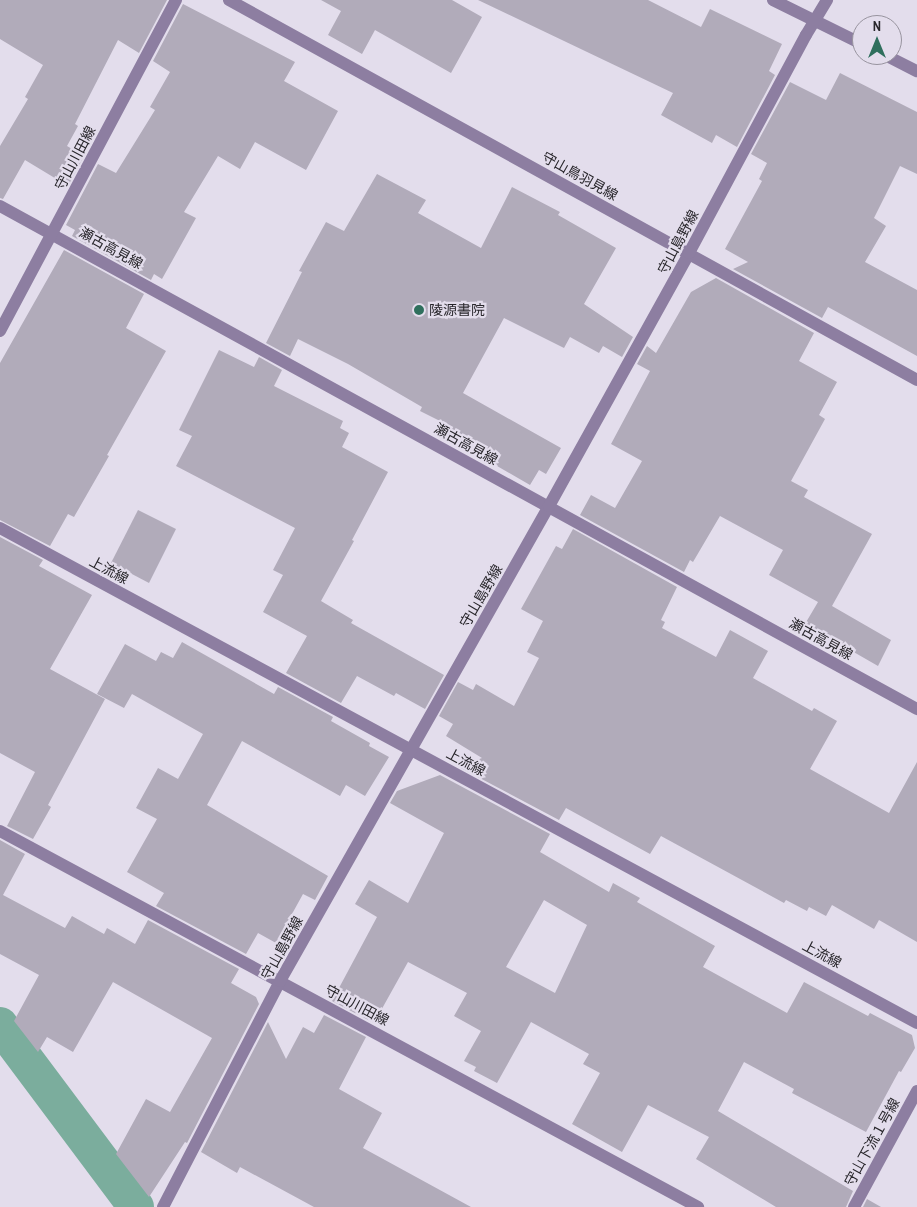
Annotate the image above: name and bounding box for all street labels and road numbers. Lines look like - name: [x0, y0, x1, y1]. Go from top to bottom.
- street label: 守山川田線: [51, 123, 99, 193]
- street label: 守山鳥羽見線: [539, 148, 621, 204]
- street label: 守山島野線: [654, 207, 702, 277]
- street label: 瀬古高見線: [76, 224, 146, 272]
- street label: 瀬古高見線: [431, 420, 501, 468]
- street label: 上流線: [87, 553, 131, 587]
- street label: 守山島野線: [456, 561, 506, 631]
- street label: 瀬古高見線: [786, 615, 856, 663]
- street label: 上流線: [444, 745, 488, 779]
- street label: 守山島野線: [258, 913, 306, 983]
- street label: 上流線: [800, 937, 844, 971]
- street label: 守山川田線: [322, 981, 392, 1029]
- street label: 守山下流１号線: [841, 1095, 903, 1189]

